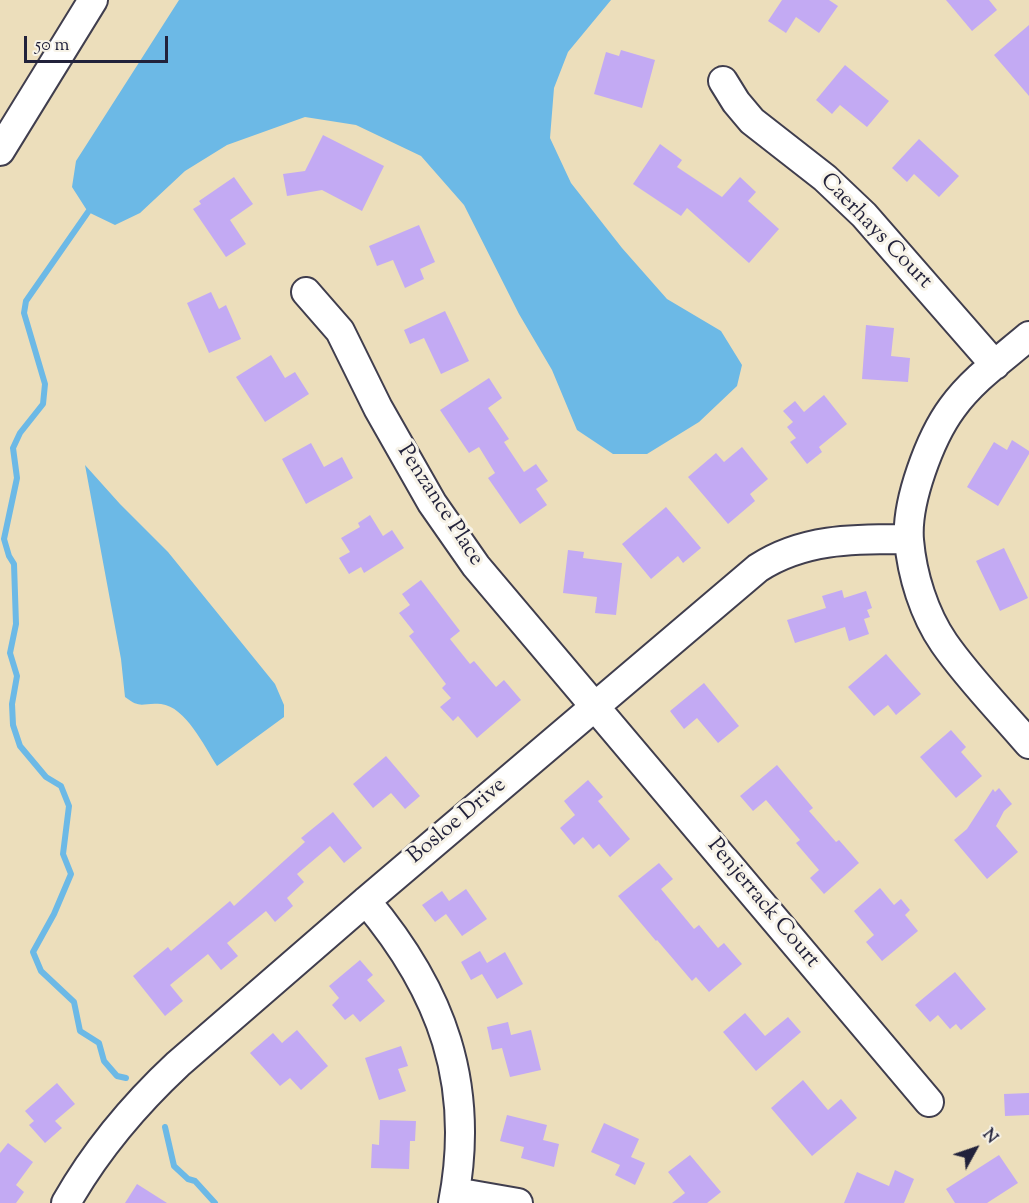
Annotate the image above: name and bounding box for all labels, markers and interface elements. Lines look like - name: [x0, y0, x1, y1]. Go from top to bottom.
- scale bar: [27, 24, 171, 62]
- text: 50 m: [35, 33, 69, 59]
- street label: Caerhays Court: [813, 169, 937, 295]
- street label: Penzance Place: [390, 440, 488, 572]
- street label: Bosloe Drive: [403, 773, 513, 871]
- street label: Penjerrack Court: [700, 834, 824, 974]
- north arrow: [945, 1119, 1005, 1179]
- text: N: [976, 1125, 1002, 1149]

